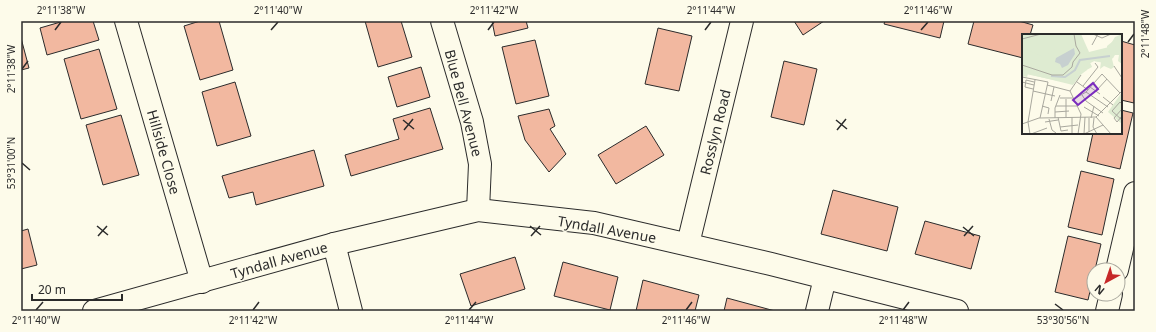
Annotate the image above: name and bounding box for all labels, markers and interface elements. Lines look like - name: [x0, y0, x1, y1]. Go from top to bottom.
- text: 2°11'38"W: [37, 3, 86, 17]
- text: 2°11'40"W: [254, 3, 303, 17]
- text: 2°11'42"W: [470, 3, 519, 17]
- text: 2°11'44"W: [687, 3, 736, 17]
- text: 2°11'46"W: [904, 3, 953, 17]
- text: 2°11'48"W: [1138, 9, 1152, 58]
- inset map: [1022, 34, 1122, 134]
- text: 2°11'38"W: [4, 44, 18, 93]
- street label: Blue Bell Avenue: [441, 47, 487, 159]
- street label: Rosslyn Road: [695, 87, 735, 177]
- street label: Hillside Close: [143, 107, 185, 197]
- text: 53°31'00"N: [4, 137, 18, 189]
- street label: Tyndall Avenue: [556, 211, 658, 247]
- street label: Tyndall Avenue: [228, 237, 330, 283]
- north arrow: [1086, 262, 1126, 302]
- scale bar: [32, 276, 122, 302]
- text: 20 m: [38, 281, 66, 298]
- text: N: [1091, 281, 1108, 299]
- text: 2°11'40"W: [12, 313, 61, 327]
- text: 2°11'42"W: [229, 313, 278, 327]
- text: 2°11'44"W: [445, 313, 494, 327]
- text: 2°11'46"W: [662, 313, 711, 327]
- text: 2°11'48"W: [879, 313, 928, 327]
- text: 53°30'56"N: [1037, 313, 1089, 327]

